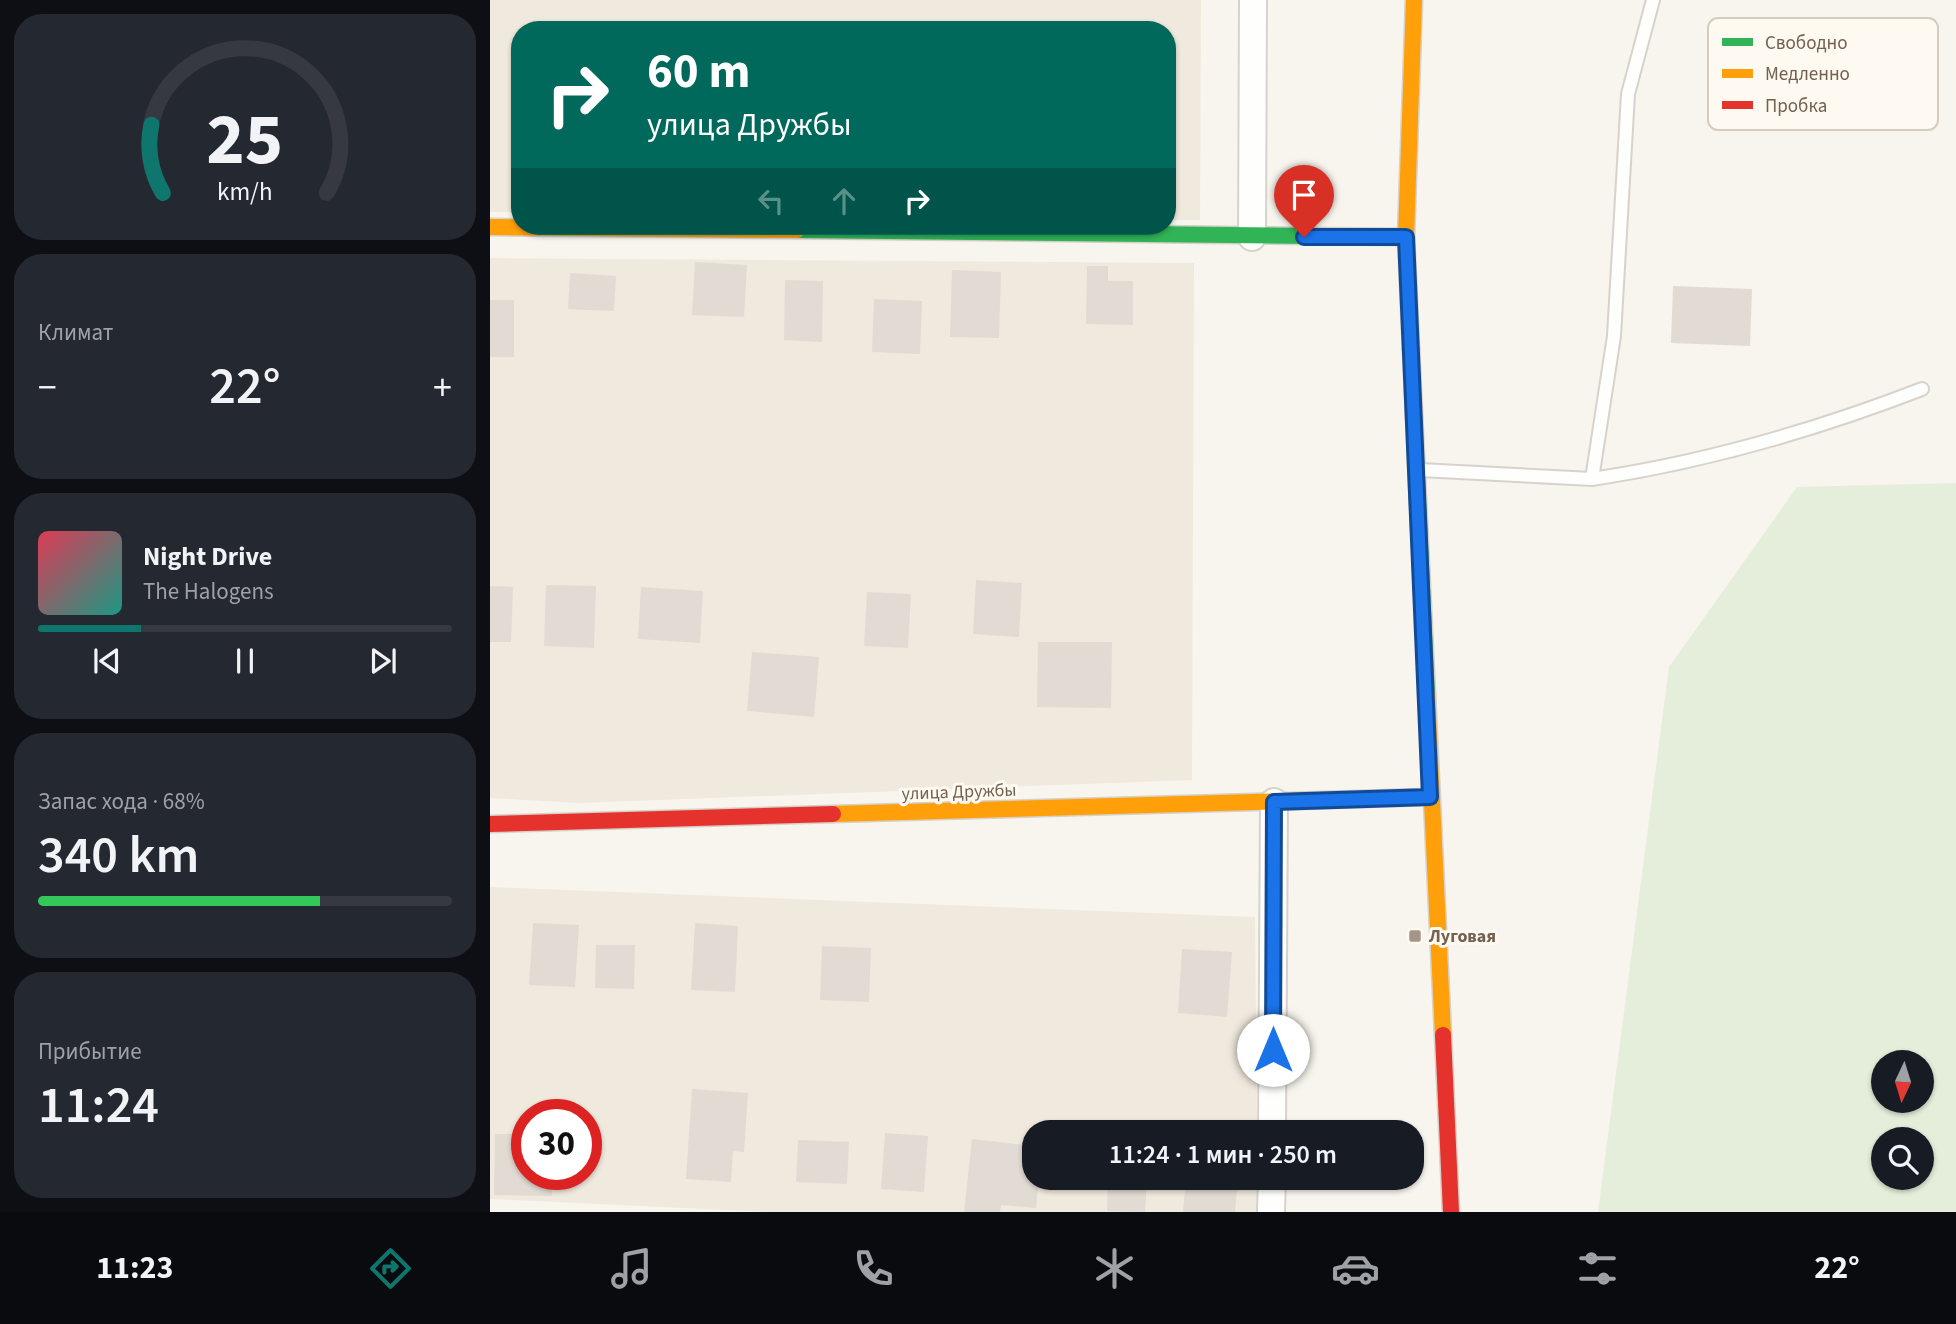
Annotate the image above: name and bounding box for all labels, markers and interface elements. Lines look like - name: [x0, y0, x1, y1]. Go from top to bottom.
- legend: [1708, 18, 1938, 130]
- text: Свободно: [1765, 30, 1848, 57]
- text: 60 m: [647, 37, 751, 107]
- icon: right: [532, 49, 623, 140]
- text: Медленно: [1765, 61, 1850, 88]
- text: 25: [207, 88, 283, 192]
- text: Пробка: [1765, 93, 1827, 120]
- text: улица Дружбы: [647, 102, 851, 148]
- pin: [1274, 165, 1334, 237]
- text: km/h: [217, 174, 273, 210]
- icon: arrive: [1285, 176, 1323, 214]
- icon: left: [752, 182, 790, 220]
- icon: ahead: [825, 182, 863, 220]
- icon: right: [898, 182, 936, 220]
- text: Климат: [38, 316, 113, 349]
- text: 22°: [209, 350, 281, 424]
- text: −: [38, 361, 57, 415]
- text: +: [433, 361, 452, 415]
- text: Night Drive: [143, 538, 272, 575]
- text: The Halogens: [143, 575, 274, 608]
- icon: previous: [88, 642, 126, 680]
- icon: pause: [226, 642, 264, 680]
- icon: next: [364, 642, 402, 680]
- street label: улица Дружбы: [901, 778, 1017, 806]
- text: Запас хода · 68%: [38, 785, 205, 818]
- text: 340 km: [38, 819, 199, 893]
- place label: Луговая: [1428, 924, 1496, 949]
- marker: Луговая: [1407, 928, 1423, 944]
- position arrow: [1236, 1013, 1310, 1087]
- text: Прибытие: [38, 1035, 142, 1068]
- north arrow: [1871, 1050, 1934, 1113]
- map controls: [1871, 1050, 1934, 1190]
- text: 11:24: [38, 1069, 159, 1143]
- speed limit sign: 30: [511, 1099, 602, 1190]
- button: search: [1871, 1127, 1934, 1190]
- text: 11:24 · 1 мин · 250 m: [1109, 1136, 1337, 1173]
- icon: directions: [366, 1244, 415, 1293]
- icon: music: [607, 1244, 656, 1293]
- icon: phone: [849, 1244, 898, 1293]
- icon: climate: [1090, 1244, 1139, 1293]
- icon: car: [1331, 1244, 1380, 1293]
- icon: filters: [1573, 1244, 1622, 1293]
- text: 11:23: [96, 1245, 173, 1291]
- text: 22°: [1814, 1245, 1860, 1291]

